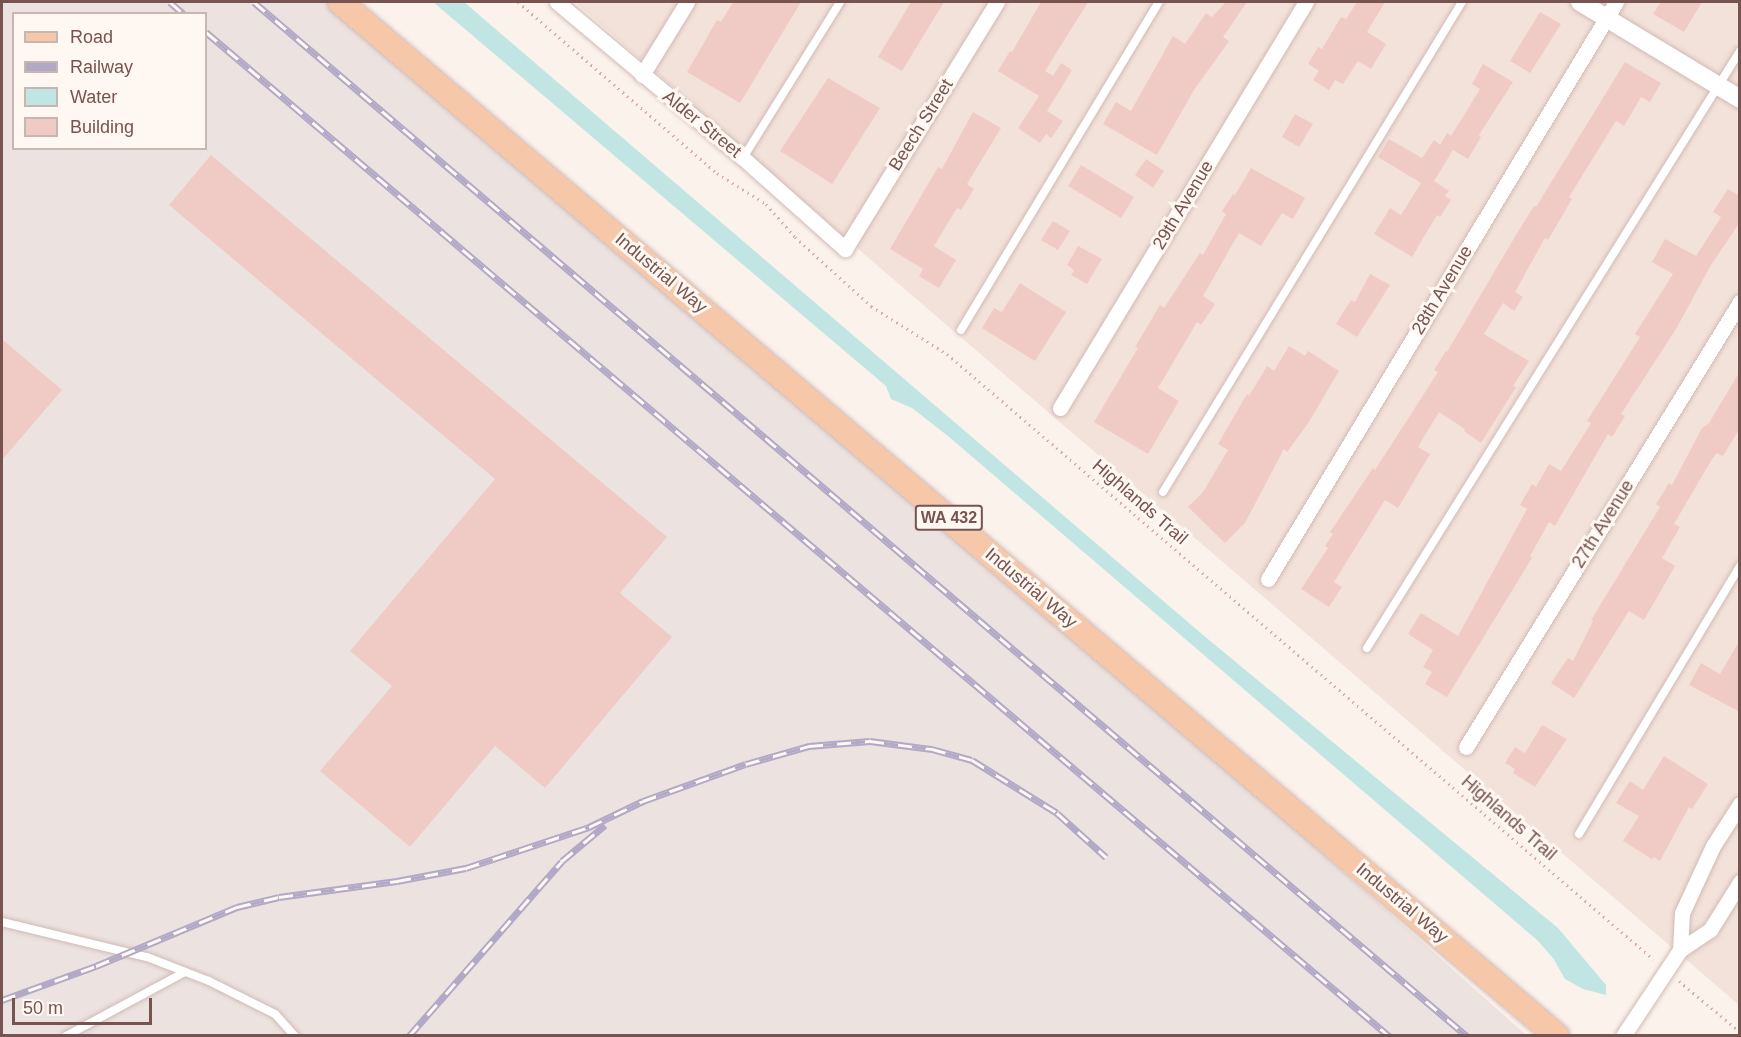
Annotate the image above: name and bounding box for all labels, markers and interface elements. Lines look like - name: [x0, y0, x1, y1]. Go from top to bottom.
- legend: [12, 12, 207, 150]
- text: Road: [70, 27, 113, 47]
- text: Railway: [70, 57, 133, 77]
- street label: Beech Street: [884, 75, 958, 175]
- street label: Alder Street: [658, 86, 746, 162]
- text: Water: [70, 87, 117, 107]
- text: Building: [70, 117, 134, 137]
- street label: 29th Avenue: [1148, 156, 1218, 254]
- street label: Industrial Way: [611, 228, 711, 318]
- street label: 28th Avenue: [1407, 241, 1477, 339]
- street label: Highlands Trail: [1088, 455, 1192, 549]
- street label: 27th Avenue: [1567, 476, 1639, 572]
- road number: WA 432: [914, 505, 984, 531]
- street label: Industrial Way: [981, 543, 1081, 633]
- street label: Highlands Trail: [1457, 771, 1561, 865]
- street label: Industrial Way: [1352, 858, 1452, 948]
- scale bar: [15, 986, 154, 1024]
- text: 50 m: [23, 998, 63, 1018]

